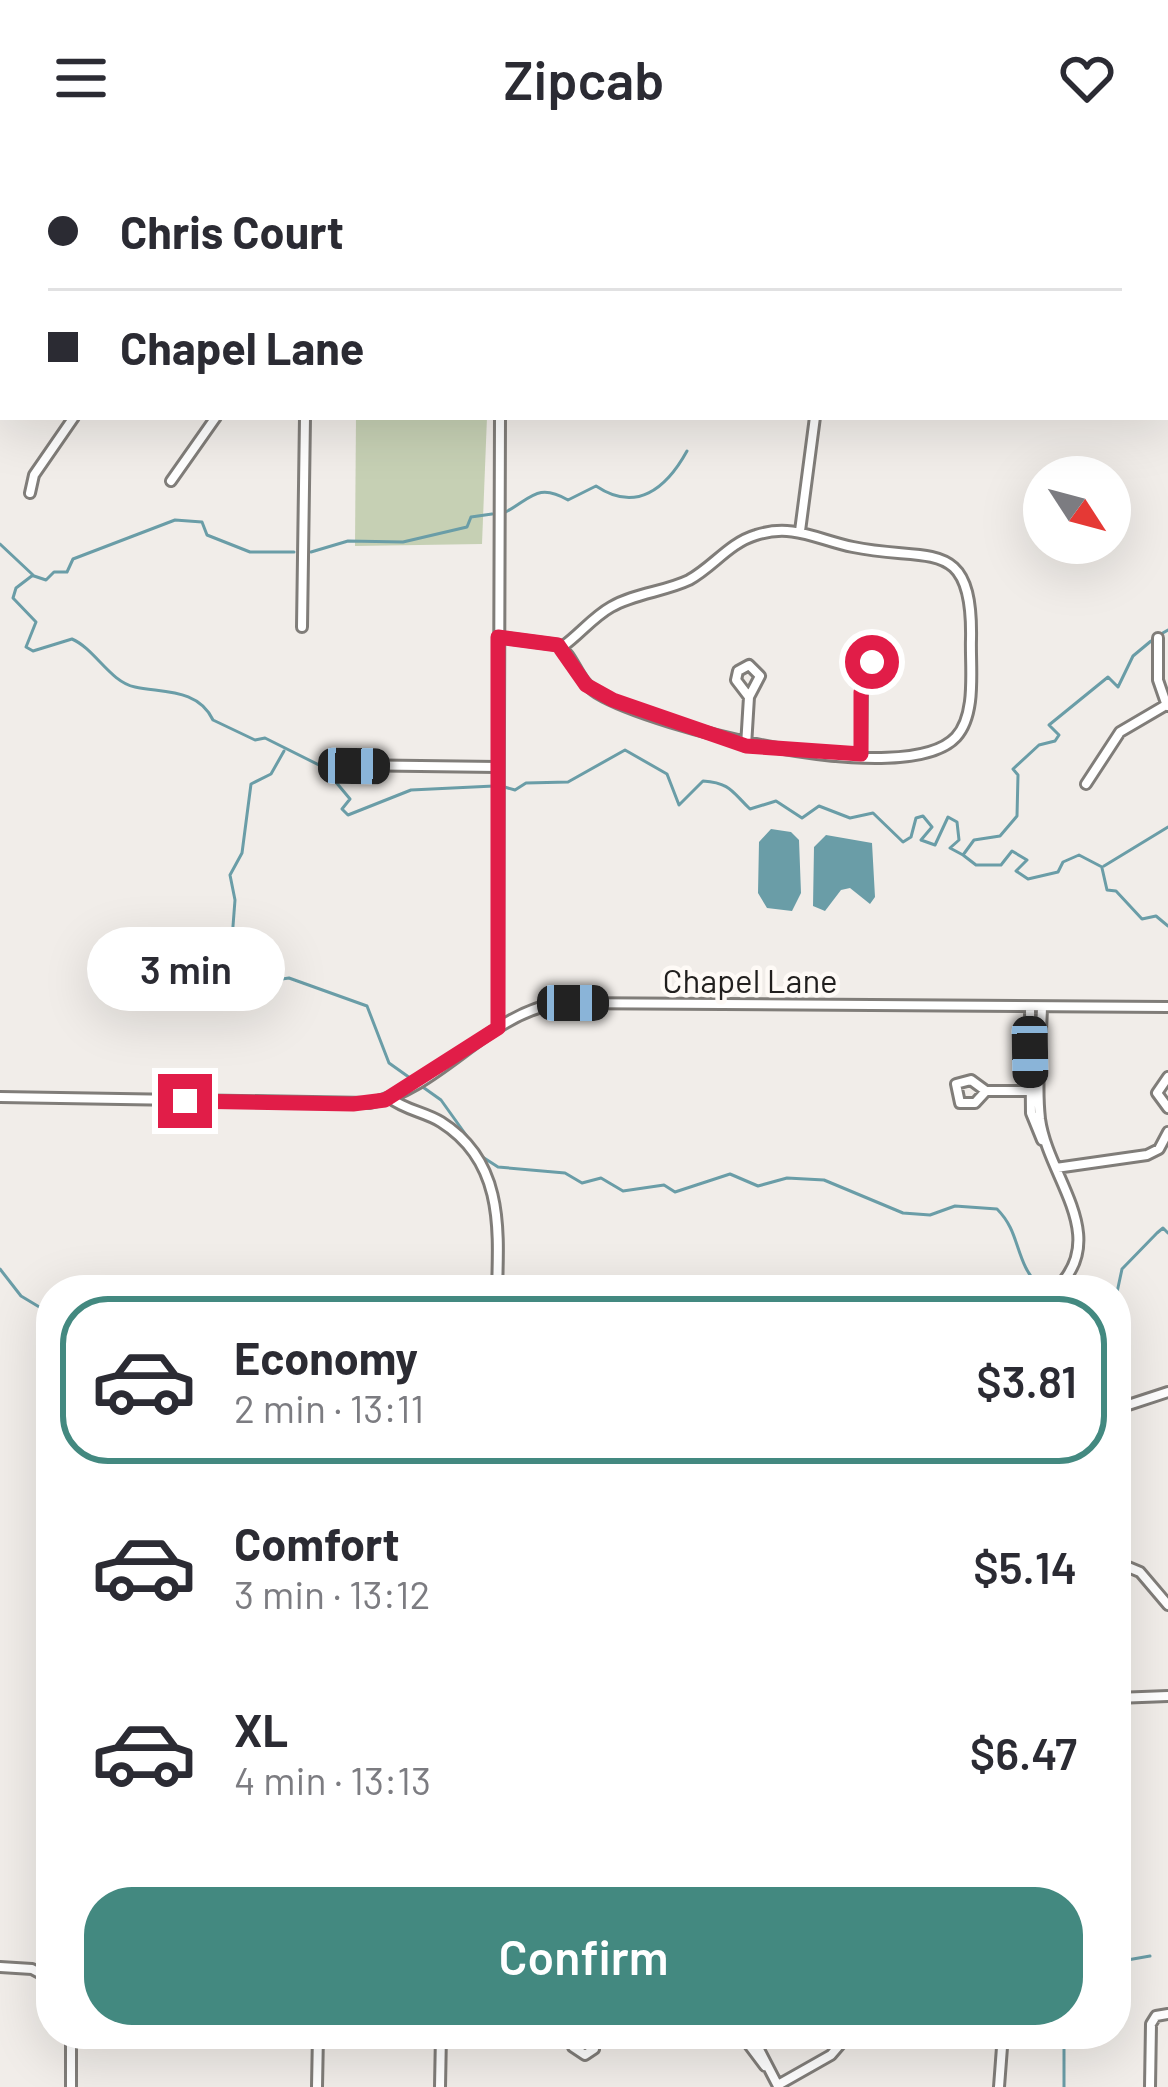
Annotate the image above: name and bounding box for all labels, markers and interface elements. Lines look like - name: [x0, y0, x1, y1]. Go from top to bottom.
- icon: menu: [48, 45, 114, 111]
- icon: heart: [1054, 45, 1120, 111]
- text: Zipcab: [504, 46, 664, 111]
- text: Chris Court: [120, 204, 344, 258]
- text: Chapel Lane: [120, 320, 364, 374]
- north arrow: [1023, 456, 1131, 564]
- map controls: [1023, 456, 1131, 564]
- route start: [845, 635, 899, 689]
- car: [318, 747, 390, 785]
- callout: 3 min: [86, 927, 284, 1011]
- text: 3 min: [140, 945, 232, 992]
- street label: Chapel Lane: [662, 960, 838, 1000]
- car: [537, 985, 609, 1021]
- car: [1011, 1016, 1049, 1088]
- route end: [158, 1074, 212, 1128]
- icon: car: [90, 1326, 198, 1434]
- text: Economy: [234, 1330, 418, 1384]
- text: $3.81: [976, 1353, 1077, 1407]
- text: 2 min · 13:11: [234, 1384, 424, 1431]
- icon: car: [90, 1512, 198, 1620]
- text: Comfort: [234, 1516, 400, 1570]
- text: $5.14: [973, 1539, 1077, 1593]
- text: 3 min · 13:12: [234, 1570, 430, 1617]
- icon: car: [90, 1698, 198, 1806]
- text: XL: [234, 1702, 288, 1756]
- text: $6.47: [970, 1725, 1077, 1779]
- text: 4 min · 13:13: [234, 1756, 431, 1803]
- button: Confirm: [84, 1887, 1083, 2025]

